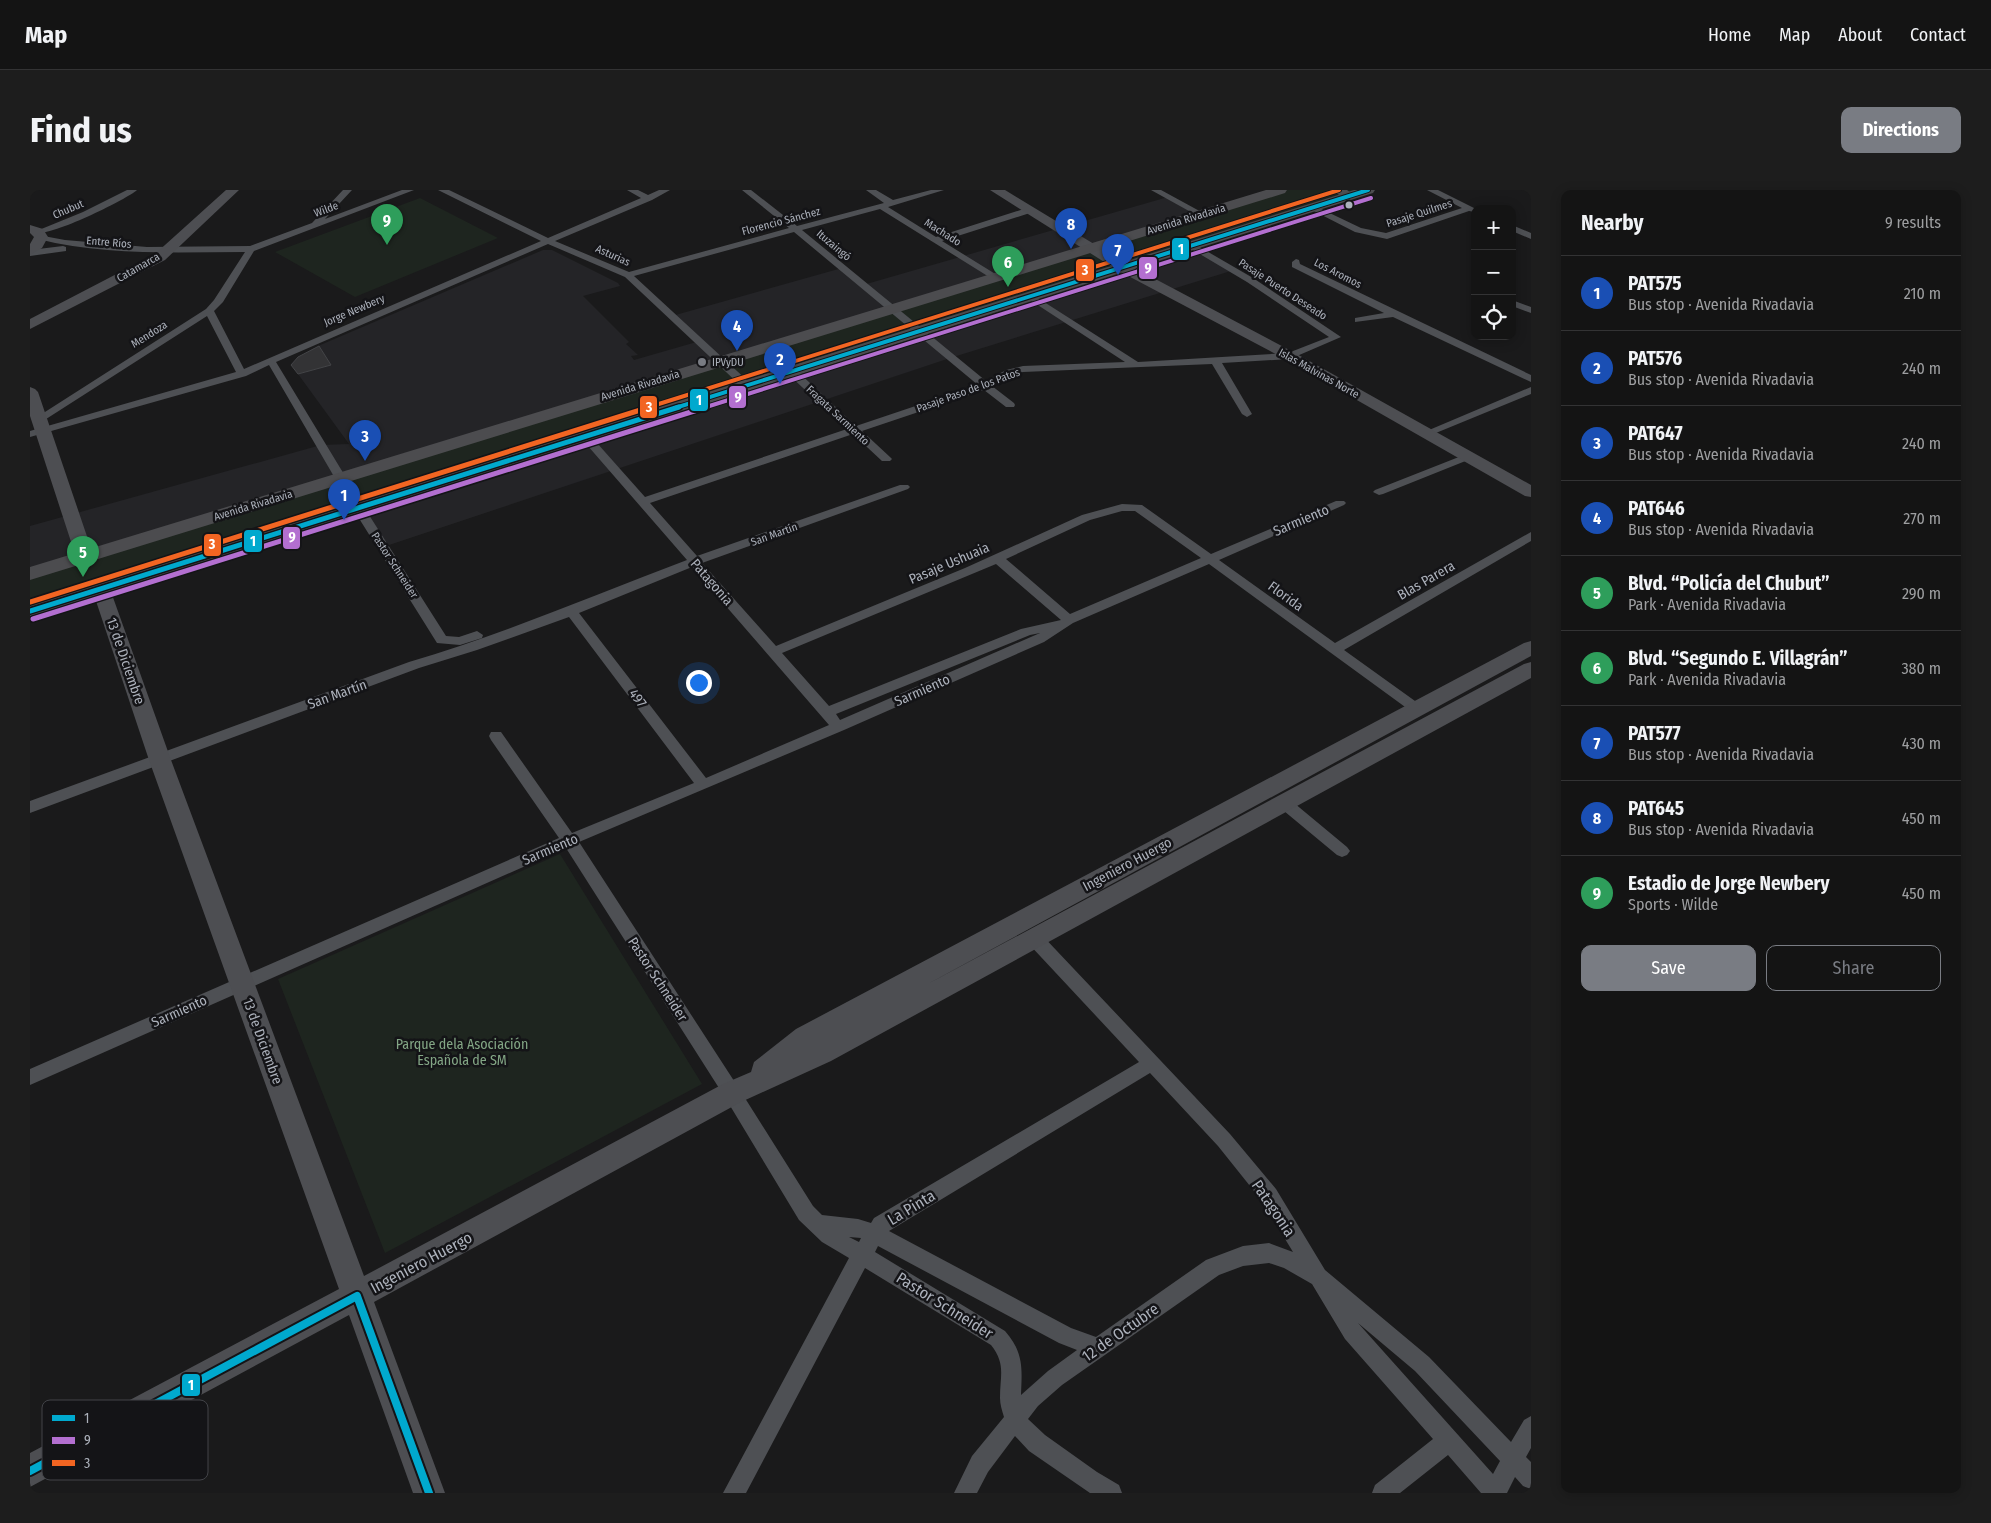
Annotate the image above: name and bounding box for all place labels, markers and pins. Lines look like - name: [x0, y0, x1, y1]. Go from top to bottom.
- unlabelled marker: [1344, 200, 1354, 210]
- pin: 9: [371, 204, 403, 245]
- pin: 8: [1055, 208, 1087, 249]
- pin: 7: [1102, 234, 1134, 275]
- pin: 6: [992, 246, 1024, 287]
- pin: 4: [721, 310, 753, 351]
- pin: 2: [764, 343, 796, 384]
- marker: IPVyDU: [696, 356, 708, 368]
- place label: IPVyDU: [712, 356, 744, 369]
- pin: 3: [349, 420, 381, 461]
- pin: 1: [328, 479, 360, 520]
- pin: 5: [67, 536, 99, 577]

